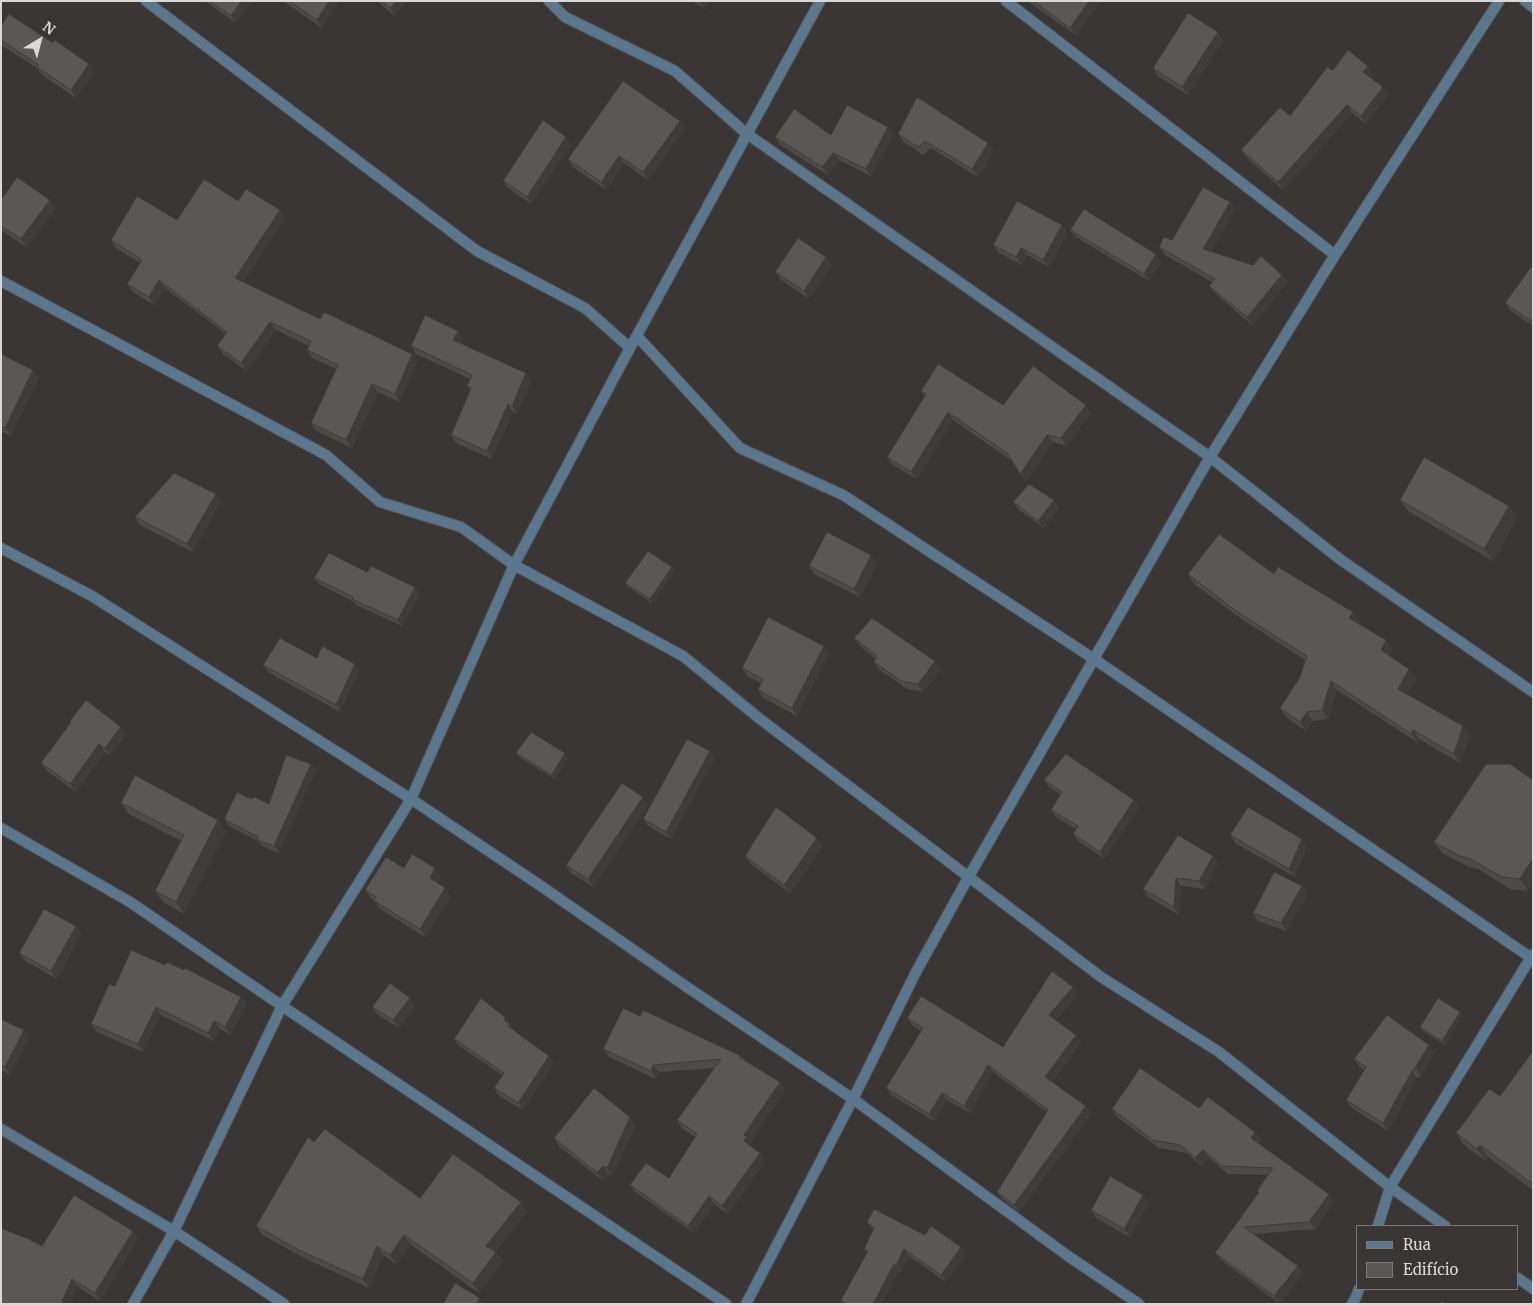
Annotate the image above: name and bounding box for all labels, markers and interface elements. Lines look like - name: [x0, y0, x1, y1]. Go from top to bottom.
- north arrow: [15, 15, 65, 65]
- text: N: [39, 18, 59, 39]
- legend: [1356, 1225, 1519, 1290]
- text: Rua: [1403, 1235, 1431, 1254]
- text: Edifício: [1403, 1260, 1458, 1279]

